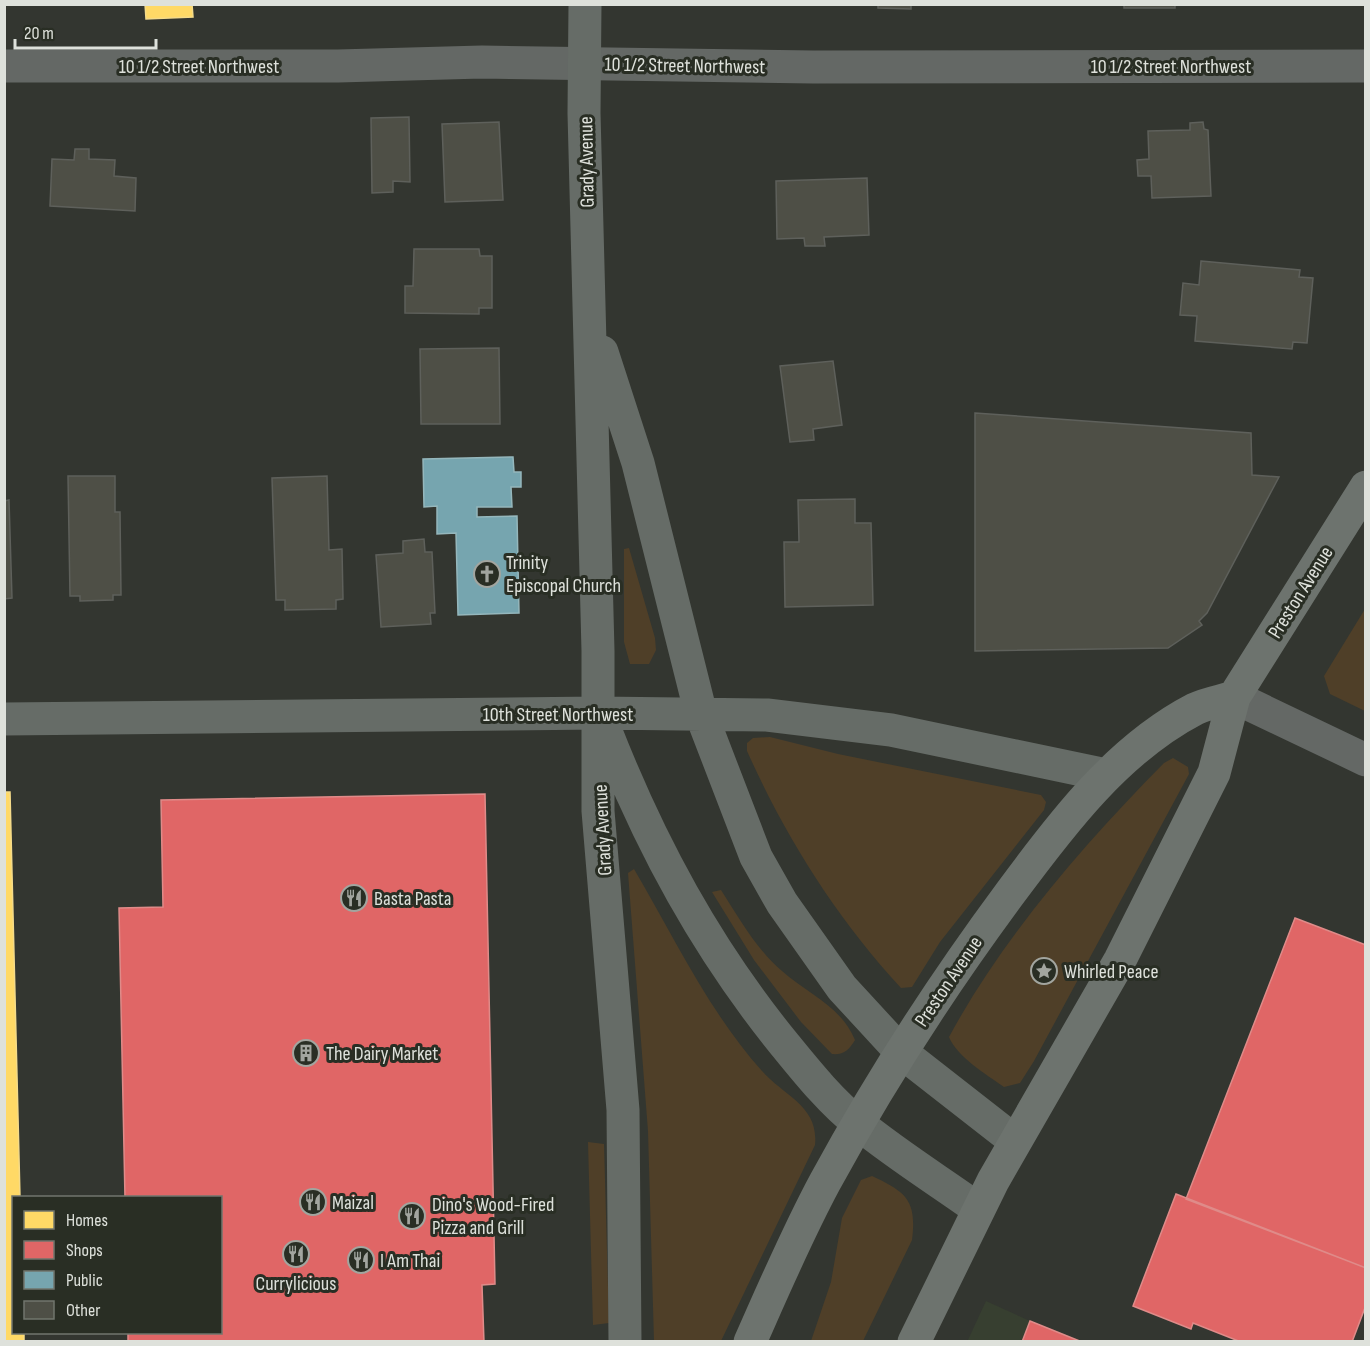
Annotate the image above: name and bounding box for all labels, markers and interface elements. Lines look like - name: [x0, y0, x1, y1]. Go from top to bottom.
- scale bar: [15, 12, 156, 50]
- text: 20 m: [24, 23, 54, 44]
- street label: 10 1/2 Street Northwest: [604, 53, 766, 79]
- street label: 10 1/2 Street Northwest: [119, 55, 279, 79]
- street label: 10 1/2 Street Northwest: [1091, 55, 1251, 79]
- street label: Grady Avenue: [574, 116, 600, 208]
- street label: Preston Avenue: [1263, 542, 1339, 643]
- place label: Trinity Episcopal Church: [506, 551, 621, 598]
- church icon: Trinity Episcopal Church: [472, 559, 502, 589]
- street label: 10th Street Northwest: [483, 703, 633, 727]
- street label: Grady Avenue: [589, 784, 617, 876]
- restaurant icon: Basta Pasta: [339, 883, 369, 913]
- place label: Basta Pasta: [374, 887, 451, 911]
- street label: Preston Avenue: [910, 932, 988, 1031]
- place icon: Whirled Peace: [1029, 956, 1059, 986]
- place label: Whirled Peace: [1064, 960, 1158, 984]
- building icon: The Dairy Market: [291, 1038, 321, 1068]
- place label: The Dairy Market: [326, 1042, 438, 1066]
- restaurant icon: Maizal: [298, 1187, 328, 1217]
- place label: Maizal: [332, 1191, 374, 1215]
- place label: Dino's Wood-Fired Pizza and Grill: [432, 1193, 554, 1240]
- legend: [12, 1196, 222, 1334]
- restaurant icon: Dino's Wood-Fired Pizza and Grill: [397, 1201, 427, 1231]
- text: Homes: [66, 1210, 108, 1231]
- restaurant icon: Currylicious: [281, 1239, 311, 1269]
- text: Shops: [66, 1240, 103, 1261]
- restaurant icon: I Am Thai: [346, 1245, 376, 1275]
- place label: I Am Thai: [380, 1249, 440, 1273]
- text: Public: [66, 1270, 103, 1291]
- place label: Currylicious: [256, 1272, 336, 1296]
- text: Other: [66, 1300, 100, 1321]

